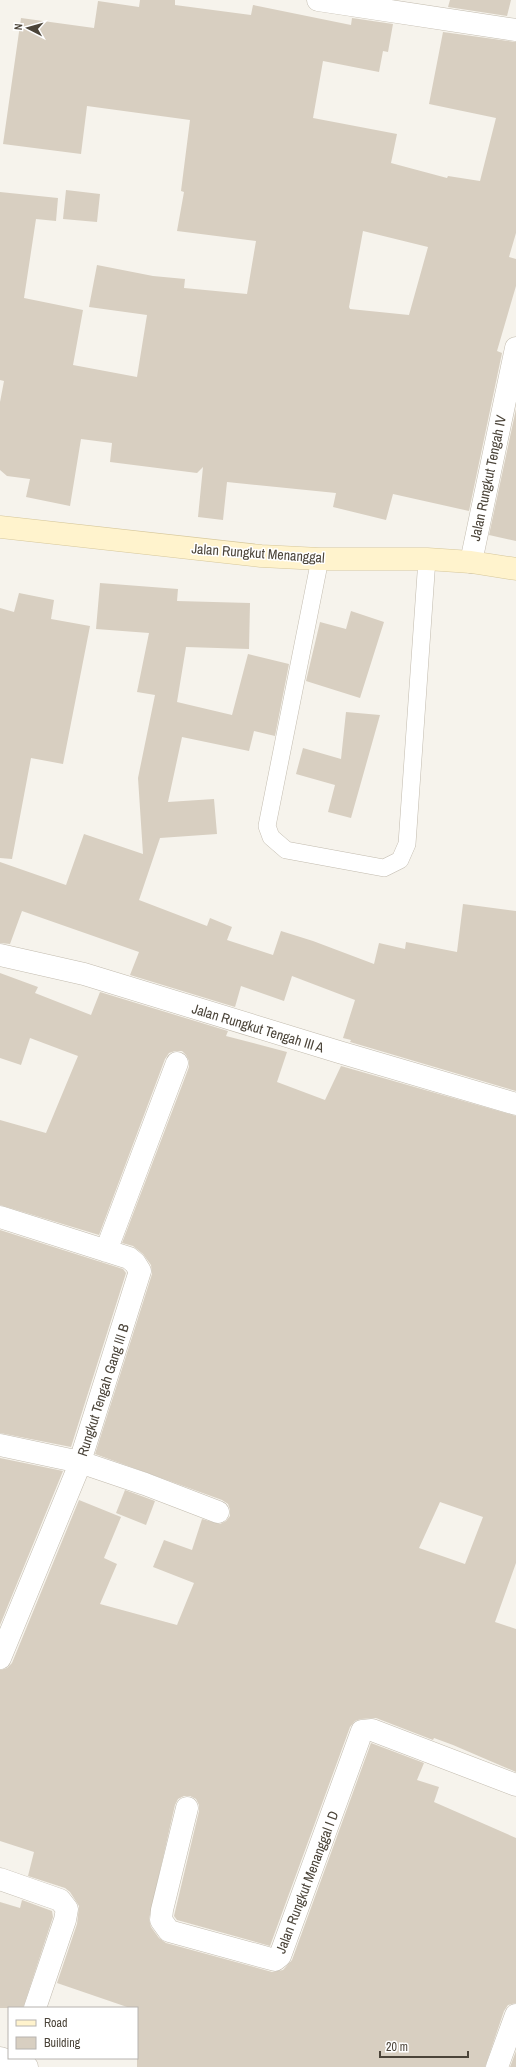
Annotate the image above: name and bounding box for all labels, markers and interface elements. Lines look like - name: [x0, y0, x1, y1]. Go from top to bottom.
- north arrow: [8, 8, 48, 48]
- text: N: [11, 23, 25, 31]
- street label: Jalan Rungkut Tengah IV: [466, 413, 510, 543]
- street label: Jalan Rungkut Menanggal: [191, 539, 325, 567]
- street label: Jalan Rungkut Tengah III A: [190, 999, 326, 1057]
- street label: Rungkut Tengah Gang III B: [73, 1321, 133, 1459]
- street label: Jalan Rungkut Menanggal I D: [271, 1808, 343, 1956]
- legend: [8, 2007, 138, 2059]
- text: Road: [44, 2015, 68, 2031]
- scale bar: [380, 2033, 468, 2059]
- text: Building: [44, 2035, 81, 2051]
- text: 20 m: [386, 2039, 408, 2055]

